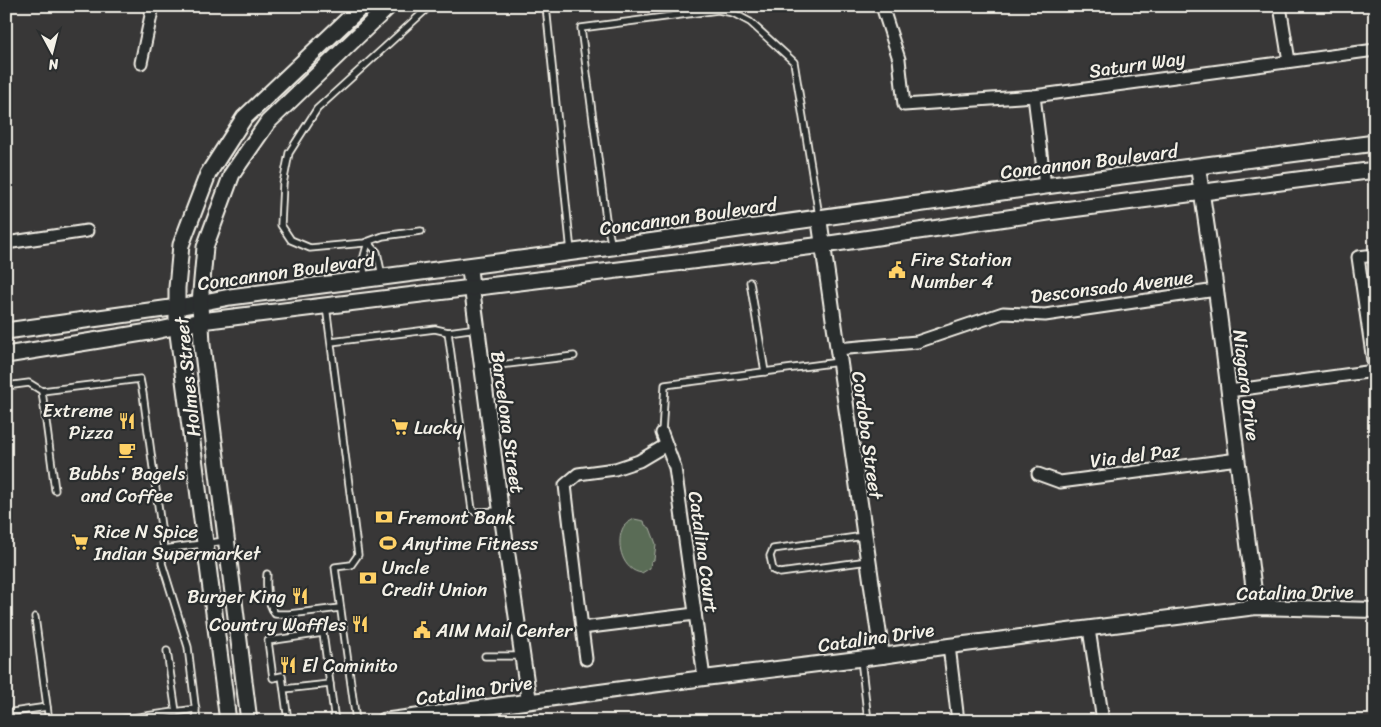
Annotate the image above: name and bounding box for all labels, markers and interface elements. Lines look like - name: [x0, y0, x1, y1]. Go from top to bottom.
- north arrow: [28, 28, 78, 78]
- street label: Saturn Way: [1087, 41, 1188, 88]
- text: N: [47, 51, 61, 77]
- street label: Concannon Boulevard: [998, 134, 1182, 189]
- street label: Concannon Boulevard: [597, 187, 781, 245]
- street label: Concannon Boulevard: [195, 242, 379, 300]
- place label: Fire Station Number 4: [911, 243, 1012, 298]
- public building icon: Fire Station Number 4: [887, 260, 907, 280]
- street label: Desconsado Avenue: [1029, 260, 1195, 313]
- street label: Holmes Street: [165, 314, 210, 438]
- street label: Niagara Drive: [1223, 328, 1270, 443]
- street label: Barcelona Street: [481, 349, 534, 495]
- street label: Cordoba Street: [842, 369, 893, 502]
- place label: Extreme Pizza: [43, 394, 113, 449]
- restaurant icon: Extreme Pizza: [117, 411, 137, 431]
- place label: Lucky: [414, 411, 463, 444]
- supermarket icon: Lucky: [390, 417, 410, 437]
- street label: Via del Paz: [1088, 433, 1183, 477]
- cafe icon: Bubbs' Bagels and Coffee: [117, 440, 137, 460]
- place label: Bubbs' Bagels and Coffee: [69, 457, 186, 512]
- street label: Catalina Court: [679, 489, 728, 615]
- place label: Fremont Bank: [398, 501, 516, 534]
- bank icon: Fremont Bank: [374, 507, 394, 527]
- place label: Rice N Spice Indian Supermarket: [93, 515, 262, 570]
- place label: Anytime Fitness: [401, 527, 538, 560]
- supermarket icon: Rice N Spice Indian Supermarket: [70, 532, 90, 552]
- sports icon: Anytime Fitness: [378, 533, 398, 553]
- place label: Uncle Credit Union: [382, 551, 487, 606]
- bank icon: Uncle Credit Union: [358, 568, 378, 588]
- street label: Catalina Drive: [1236, 575, 1354, 610]
- place label: Burger King: [187, 580, 286, 613]
- restaurant icon: Burger King: [290, 586, 310, 606]
- place label: Country Waffles: [209, 608, 346, 641]
- street label: Catalina Drive: [816, 613, 936, 662]
- restaurant icon: Country Waffles: [350, 614, 370, 634]
- place label: AIM Mail Center: [435, 614, 573, 647]
- public building icon: AIM Mail Center: [412, 620, 432, 640]
- place label: El Caminito: [302, 649, 398, 682]
- restaurant icon: El Caminito: [278, 655, 298, 675]
- street label: Catalina Drive: [414, 666, 534, 715]

